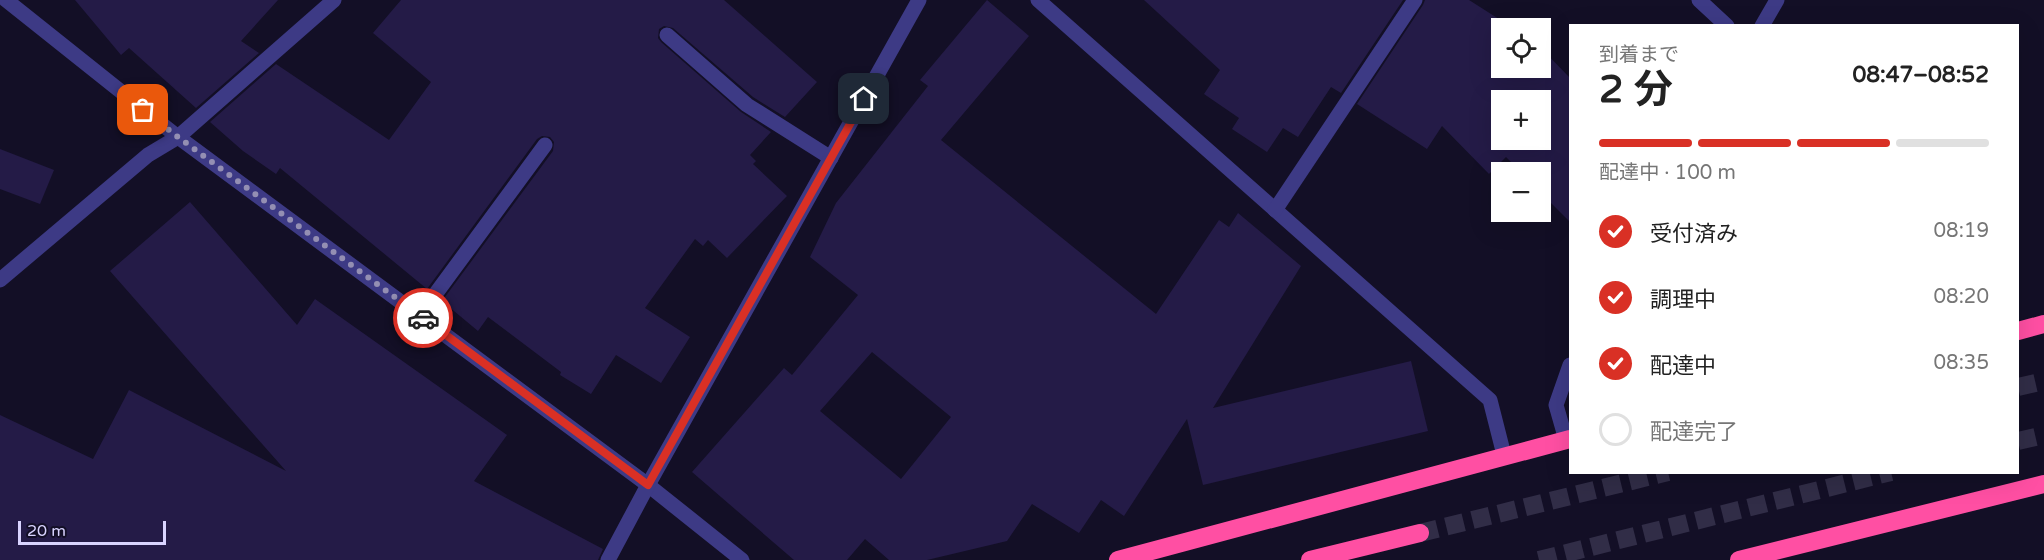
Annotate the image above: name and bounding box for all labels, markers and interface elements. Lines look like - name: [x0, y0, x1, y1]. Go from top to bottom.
- map controls: [1491, 18, 1551, 222]
- button: locate: [1491, 18, 1551, 78]
- text: 到着まで: [1599, 43, 1679, 67]
- text: 08:47–08:52: [1852, 62, 1989, 88]
- text: 2 分: [1599, 66, 1673, 113]
- pin: [838, 73, 889, 124]
- icon: home: [847, 82, 880, 115]
- pin: [117, 84, 168, 135]
- button: +: [1491, 90, 1551, 150]
- icon: bag: [126, 93, 159, 126]
- text: 配達中 · 100 m: [1599, 161, 1736, 185]
- button: −: [1491, 162, 1551, 222]
- icon: check: [1599, 215, 1632, 248]
- text: 08:19: [1934, 219, 1989, 243]
- text: 受付済み: [1650, 221, 1738, 247]
- icon: check: [1599, 281, 1632, 314]
- text: 08:20: [1934, 285, 1989, 309]
- text: 調理中: [1650, 287, 1716, 313]
- courier: [393, 288, 453, 348]
- icon: car: [407, 302, 440, 335]
- icon: check: [1599, 347, 1632, 380]
- text: 08:35: [1934, 351, 1989, 375]
- text: 配達中: [1650, 353, 1716, 379]
- text: 配達完了: [1650, 419, 1738, 445]
- scale bar: [18, 518, 166, 546]
- text: 20 m: [27, 521, 66, 541]

